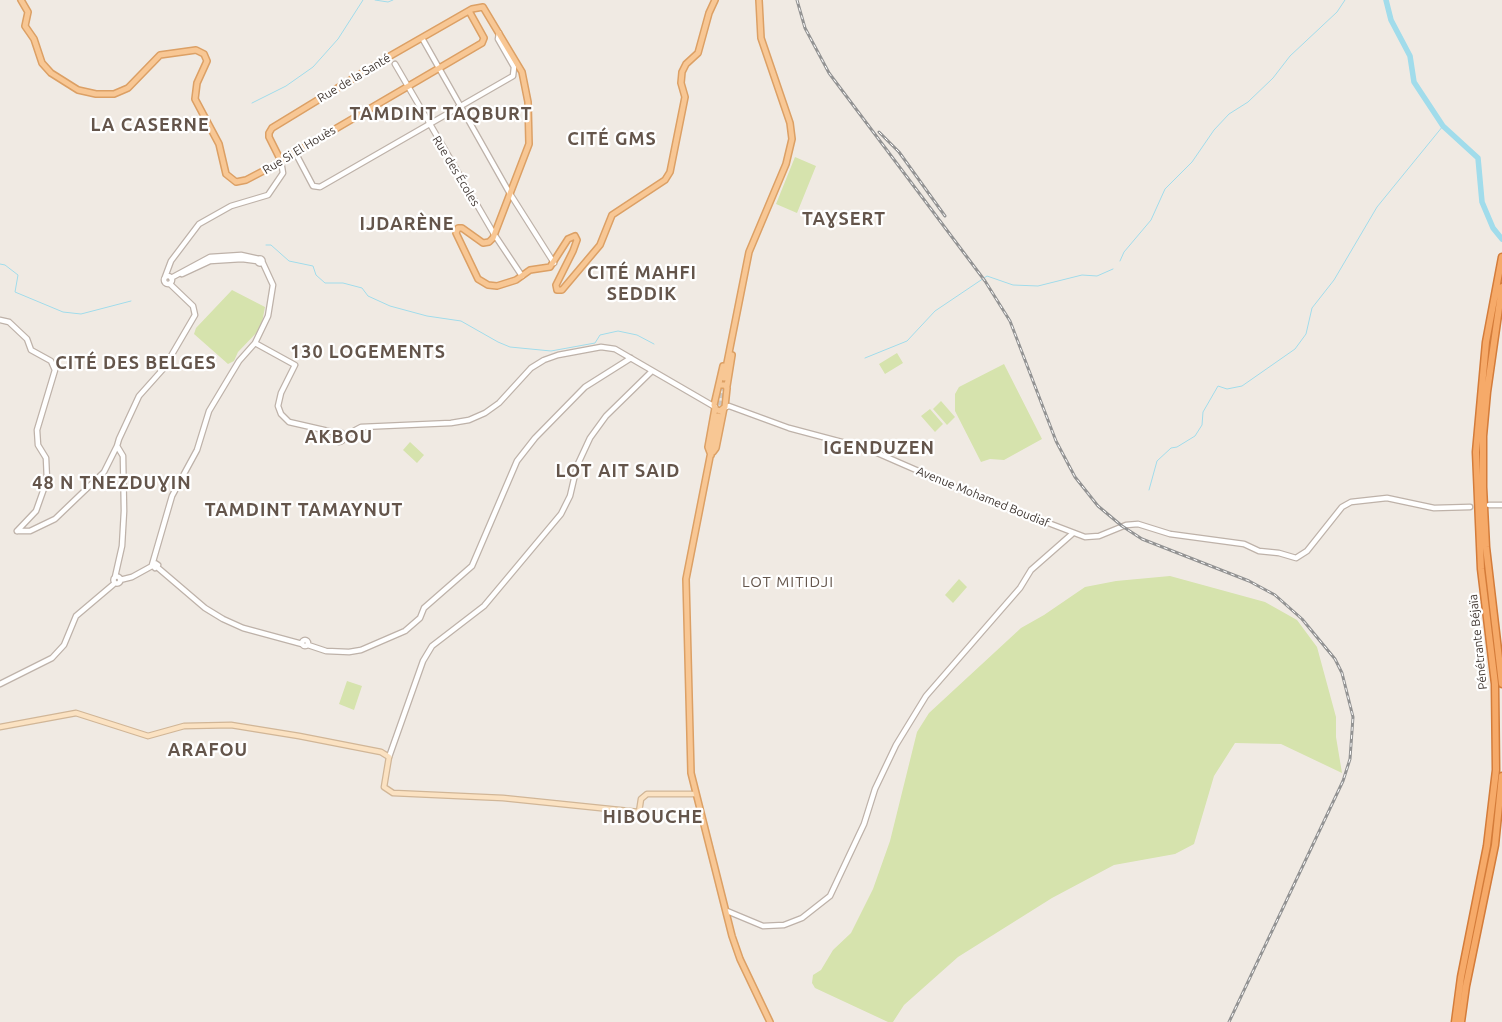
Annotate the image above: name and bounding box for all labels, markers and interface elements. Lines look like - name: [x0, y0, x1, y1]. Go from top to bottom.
- street label: Rue de la Santé: [315, 51, 393, 105]
- district label: TAMDINT TAQBURT: [348, 103, 534, 125]
- district label: LA CASERNE: [89, 114, 211, 136]
- street label: Rue Si El Houès: [260, 123, 338, 177]
- district label: CITÉ GMS: [566, 128, 658, 150]
- street label: Rue des Écoles: [429, 133, 483, 209]
- district label: TAƔSERT: [801, 208, 887, 230]
- district label: IJDARÈNE: [359, 213, 455, 235]
- district label: CITÉ MAHFI SEDDIK: [586, 262, 698, 304]
- district label: 130 LOGEMENTS: [289, 341, 447, 363]
- district label: CITÉ DES BELGES: [53, 352, 219, 374]
- district label: AKBOU: [304, 426, 374, 448]
- district label: IGENDUZEN: [822, 437, 936, 459]
- district label: LOT AIT SAID: [554, 460, 682, 482]
- street label: Avenue Mohamed Boudiaf: [914, 464, 1052, 530]
- district label: 48 N TNEZDUƔIN: [31, 472, 193, 494]
- district label: TAMDINT TAMAYNUT: [203, 499, 405, 521]
- district label: LOT MITIDJI: [741, 573, 835, 591]
- street label: Pénétrante Béjaïa: [1466, 594, 1490, 690]
- district label: ARAFOU: [167, 739, 249, 761]
- district label: HIBOUCHE: [602, 806, 704, 828]

